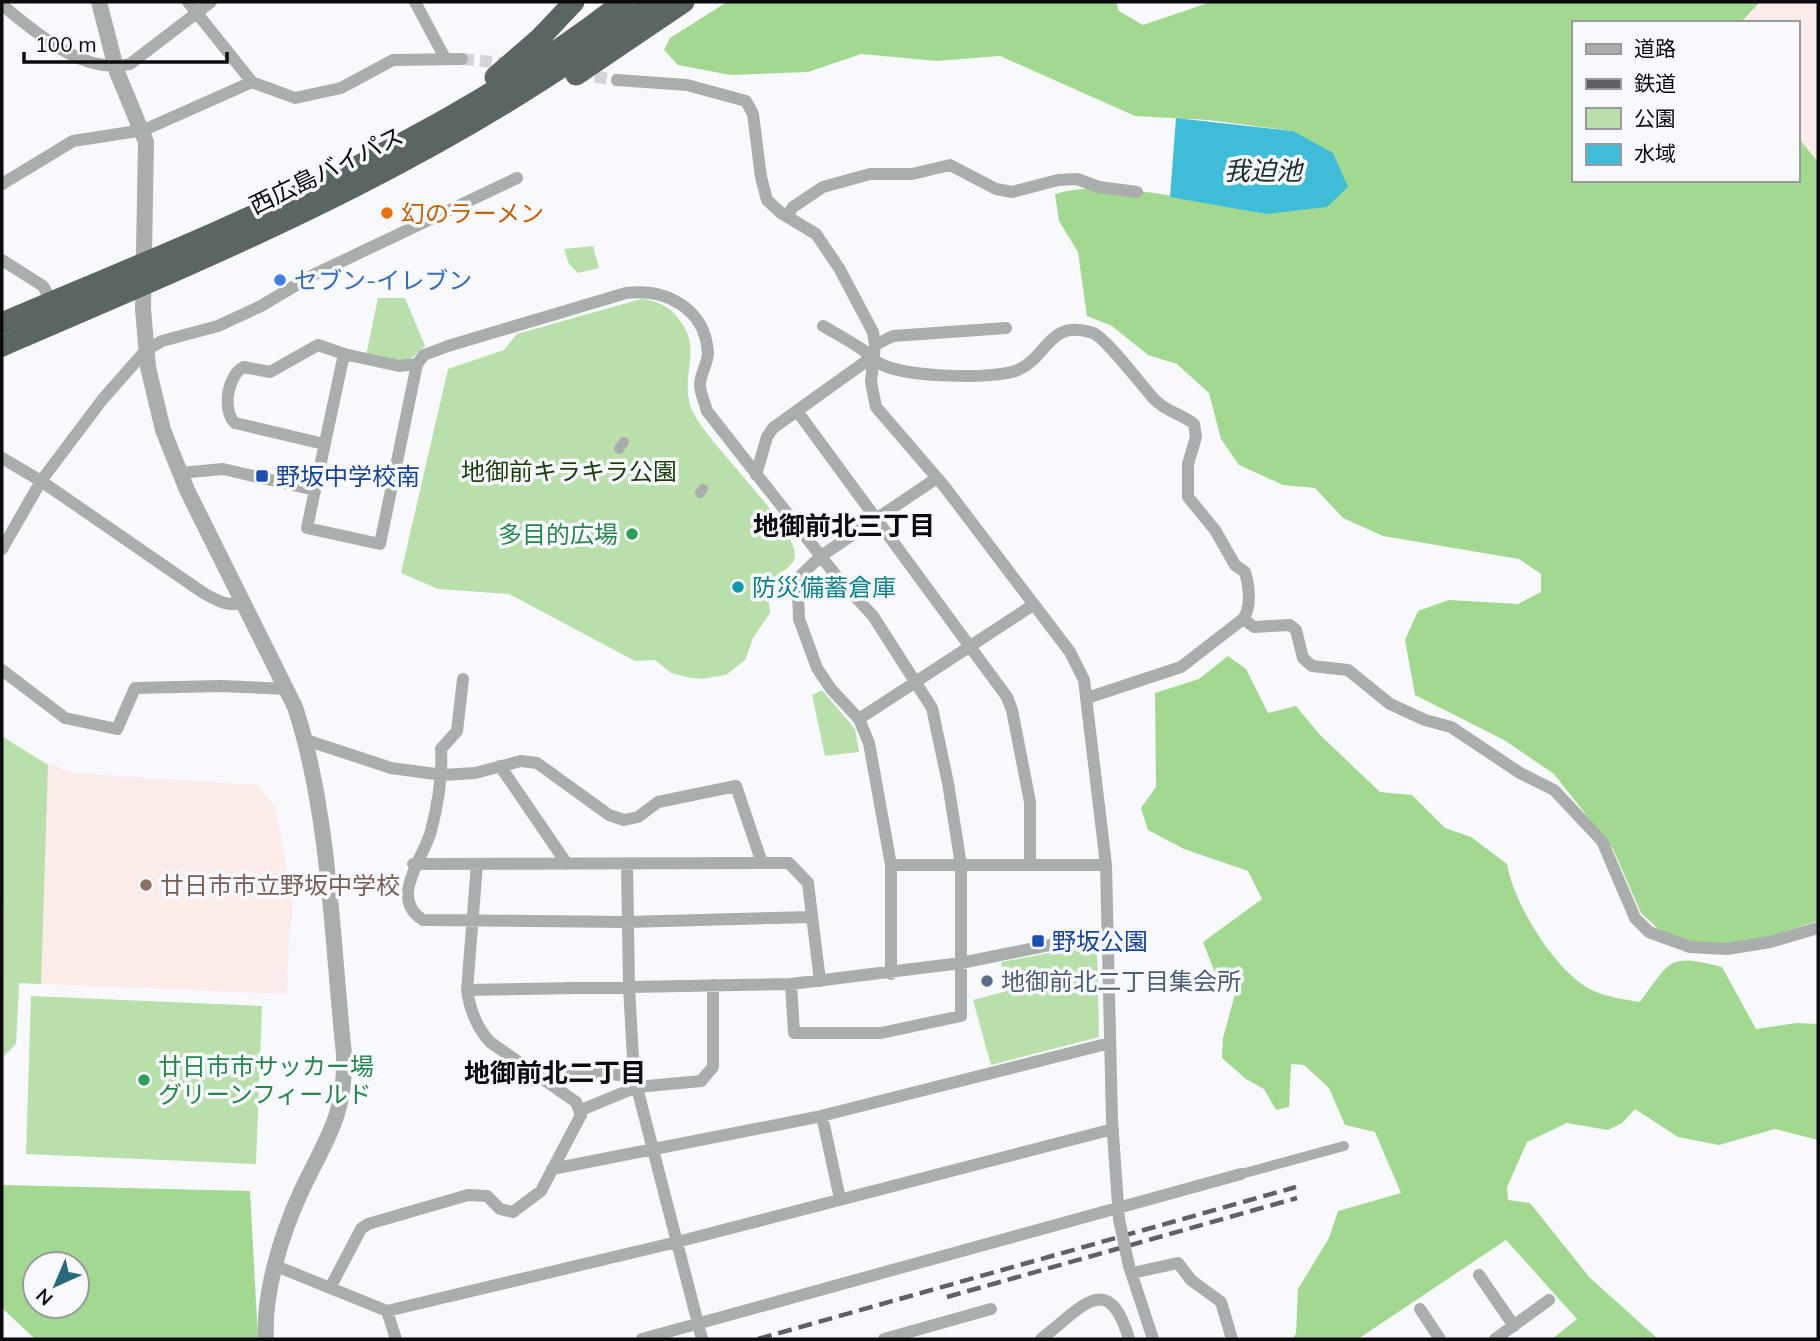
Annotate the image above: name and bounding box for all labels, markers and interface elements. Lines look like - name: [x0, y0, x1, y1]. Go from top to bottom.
- scale bar: [24, 21, 228, 65]
- legend: [1572, 21, 1799, 182]
- text: 100 m: [35, 31, 97, 57]
- text: 道路: [1634, 35, 1676, 61]
- text: 鉄道: [1634, 70, 1676, 96]
- text: 公園: [1634, 105, 1676, 131]
- street label: 西広島バイパス: [244, 120, 408, 220]
- text: 水域: [1634, 140, 1676, 166]
- water label: 我迫池: [1224, 154, 1305, 187]
- place label: 幻のラーメン: [401, 198, 544, 228]
- marker: 幻のラーメン: [379, 205, 395, 221]
- place label: セブン-イレブン: [294, 265, 472, 295]
- marker: セブン-イレブン: [272, 272, 288, 288]
- park label: 地御前キラキラ公園: [461, 456, 677, 486]
- place label: 野坂中学校南: [276, 461, 420, 491]
- marker: 野坂中学校南: [254, 468, 270, 484]
- district label: 地御前北三丁目: [753, 509, 935, 542]
- place label: 多目的広場: [498, 519, 618, 549]
- marker: 多目的広場: [624, 526, 640, 542]
- place label: 防災備蓄倉庫: [752, 572, 896, 602]
- marker: 防災備蓄倉庫: [730, 579, 746, 595]
- place label: 廿日市市立野坂中学校: [160, 870, 400, 900]
- marker: 廿日市市立野坂中学校: [138, 877, 154, 893]
- place label: 野坂公園: [1052, 926, 1148, 956]
- marker: 野坂公園: [1030, 933, 1046, 949]
- place label: 地御前北二丁目集会所: [1001, 966, 1241, 996]
- marker: 地御前北二丁目集会所: [979, 973, 995, 989]
- place label: 廿日市市サッカー場 グリーンフィールド: [158, 1051, 374, 1109]
- district label: 地御前北二丁目: [464, 1056, 646, 1089]
- marker: 廿日市市サッカー場 グリーンフィールド: [136, 1072, 152, 1088]
- north arrow: [21, 1250, 91, 1320]
- text: N: [31, 1284, 58, 1311]

